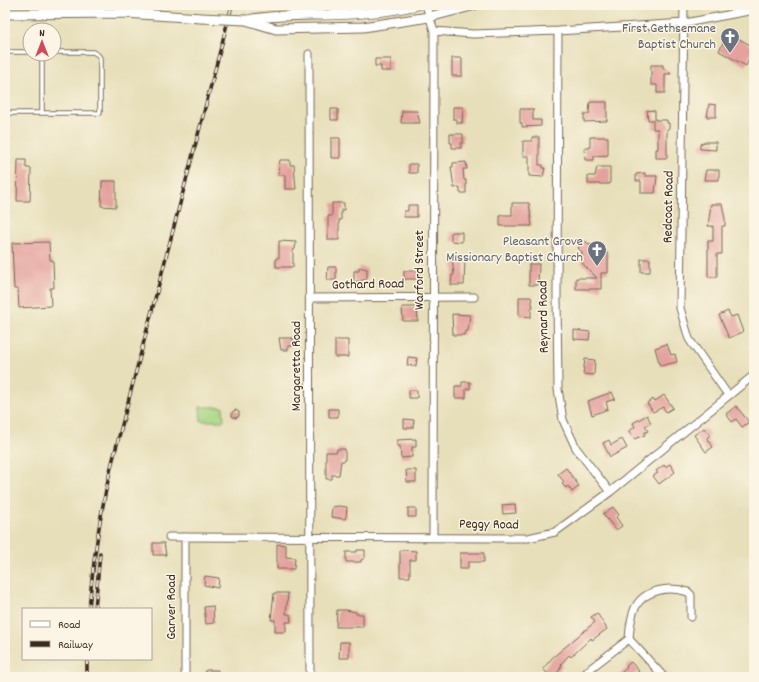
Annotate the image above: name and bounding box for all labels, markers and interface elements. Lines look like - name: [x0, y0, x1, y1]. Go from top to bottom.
- place label: First Gethsemane Baptist Church: [622, 19, 716, 55]
- north arrow: [22, 22, 62, 62]
- text: N: [39, 26, 45, 42]
- church icon: First Gethsemane Baptist Church: [719, 26, 741, 54]
- street label: Redcoat Road: [658, 171, 680, 243]
- street label: Warford Street: [410, 230, 430, 310]
- place label: Pleasant Grove Missionary Baptist Church: [446, 232, 583, 268]
- church icon: Pleasant Grove Missionary Baptist Church: [586, 239, 608, 267]
- street label: Gothard Road: [332, 274, 404, 296]
- street label: Reynard Road: [533, 280, 555, 354]
- street label: Margaretta Road: [287, 321, 307, 411]
- street label: Peggy Road: [459, 514, 519, 536]
- street label: Garver Road: [162, 574, 182, 640]
- legend: [22, 608, 152, 660]
- text: Road: [58, 617, 80, 634]
- text: Railway: [58, 637, 94, 654]

